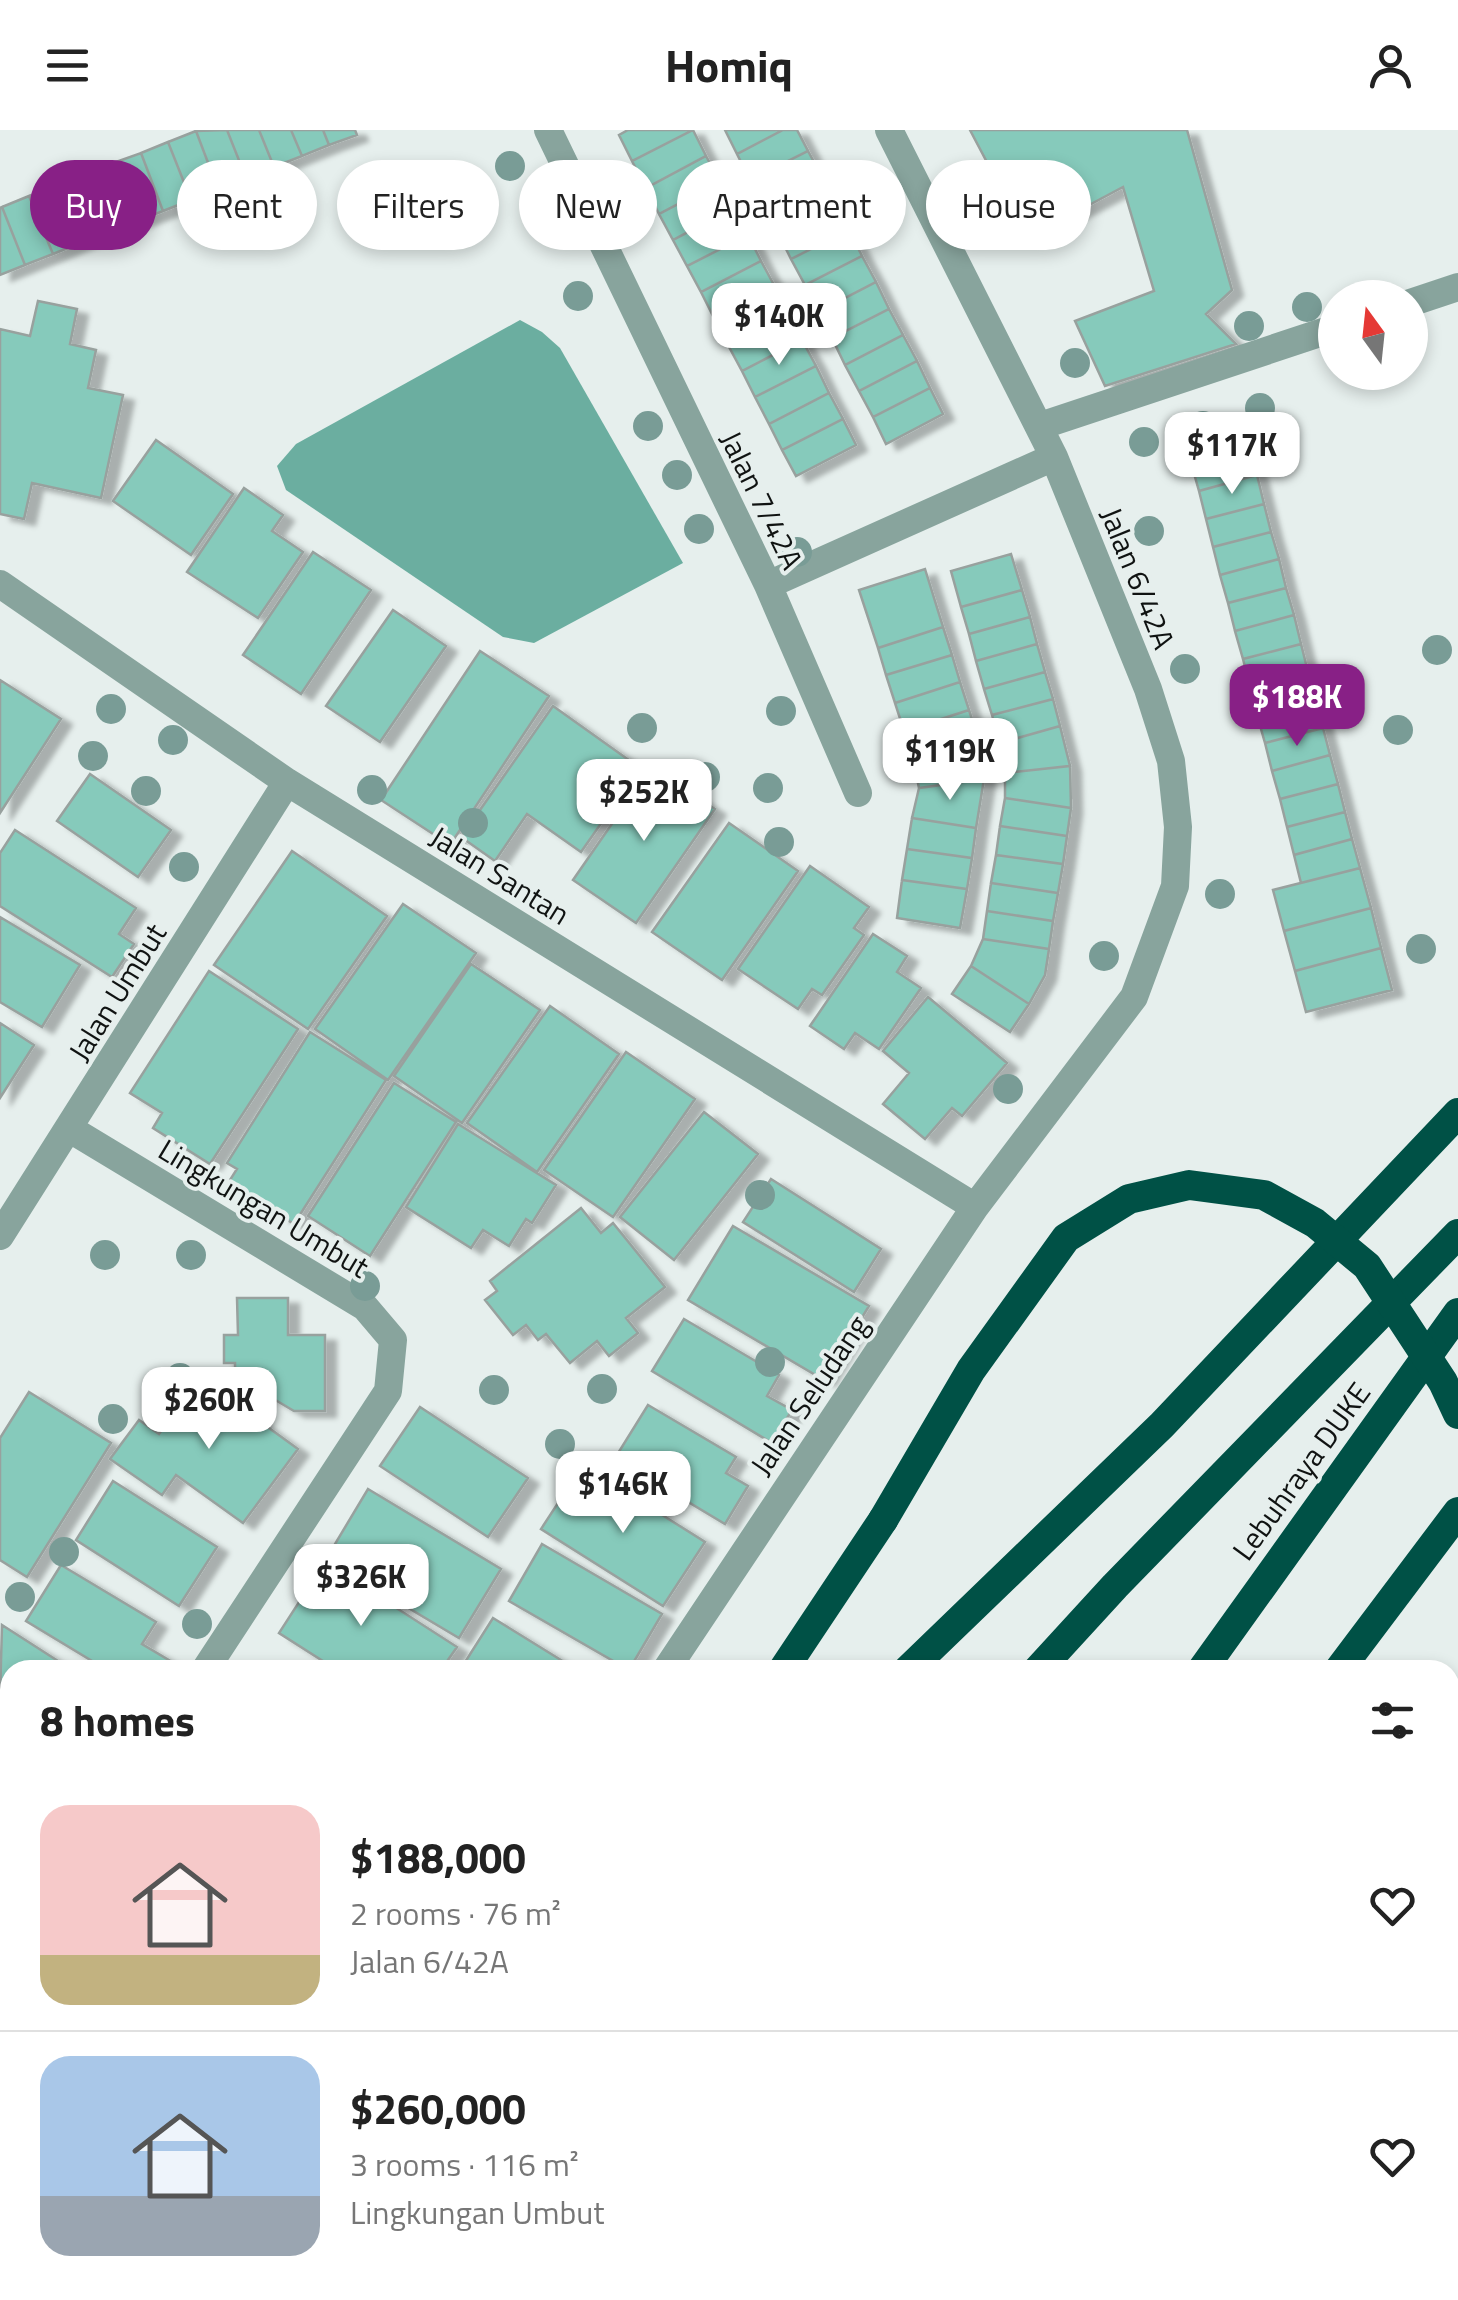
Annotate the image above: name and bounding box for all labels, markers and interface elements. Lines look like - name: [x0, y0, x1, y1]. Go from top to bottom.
- text: Homiq: [665, 31, 793, 99]
- icon: menu: [40, 38, 95, 93]
- icon: person: [1363, 38, 1418, 93]
- chip: Buy: [30, 160, 157, 250]
- chip: Rent: [177, 160, 317, 250]
- chip: Filters: [337, 160, 499, 250]
- chip: New: [519, 160, 657, 250]
- chip: Apartment: [677, 160, 906, 250]
- chip: House: [926, 160, 1091, 250]
- north arrow: [1318, 280, 1428, 390]
- map controls: [1318, 280, 1428, 390]
- pin: $140K: [709, 283, 849, 368]
- text: $140K: [734, 291, 824, 339]
- pin: $117K: [1162, 412, 1302, 497]
- text: $117K: [1187, 420, 1277, 468]
- street label: Jalan 7/42A: [709, 423, 815, 577]
- street label: Jalan 6/42A: [1089, 500, 1187, 656]
- pin: $188K: [1227, 664, 1367, 749]
- text: $188K: [1252, 672, 1342, 720]
- pin: $119K: [880, 718, 1020, 803]
- text: $119K: [905, 726, 995, 774]
- pin: $252K: [574, 759, 714, 844]
- text: $252K: [599, 767, 689, 815]
- street label: Jalan Santan: [421, 814, 579, 936]
- street label: Jalan Umbut: [56, 914, 178, 1070]
- street label: Lingkungan Umbut: [150, 1127, 379, 1289]
- street label: Jalan Seludang: [738, 1305, 880, 1485]
- pin: $260K: [139, 1367, 279, 1452]
- street label: Lebuhraya DUKE: [1220, 1372, 1382, 1570]
- text: $260K: [164, 1375, 254, 1423]
- pin: $146K: [553, 1451, 693, 1536]
- text: $146K: [578, 1459, 668, 1507]
- pin: $326K: [291, 1544, 431, 1629]
- text: $326K: [316, 1552, 406, 1600]
- text: 8 homes: [40, 1688, 195, 1752]
- icon: filters: [1365, 1693, 1420, 1748]
- text: $188,000: [350, 1825, 526, 1889]
- icon: home: [120, 1845, 240, 1965]
- icon: heart: [1365, 1878, 1420, 1933]
- text: 2 rooms · 76 m²: [350, 1889, 561, 1937]
- text: Jalan 6/42A: [350, 1937, 509, 1985]
- text: $260,000: [350, 2076, 526, 2140]
- icon: home: [120, 2096, 240, 2216]
- icon: heart: [1365, 2129, 1420, 2184]
- text: 3 rooms · 116 m²: [350, 2140, 579, 2188]
- text: Lingkungan Umbut: [350, 2188, 605, 2236]

